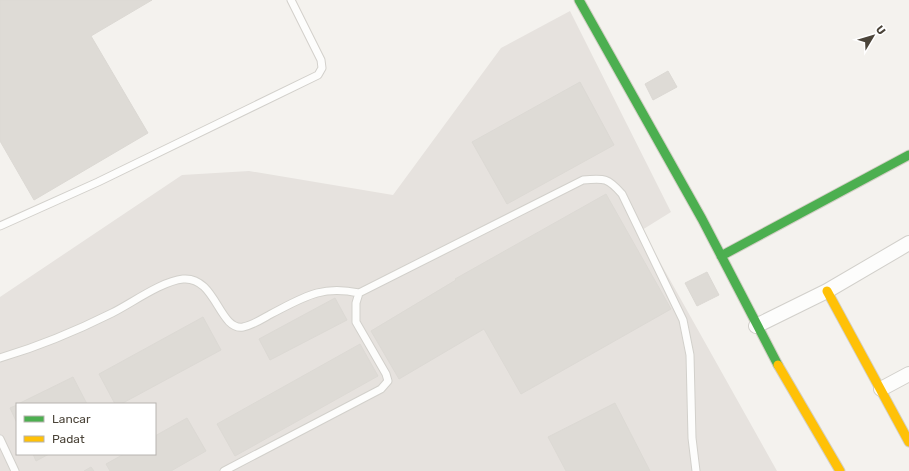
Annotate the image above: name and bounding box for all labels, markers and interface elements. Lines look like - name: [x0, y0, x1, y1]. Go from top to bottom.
- north arrow: [853, 16, 893, 56]
- text: U: [873, 23, 888, 37]
- legend: [16, 403, 156, 455]
- text: Lancar: [52, 412, 91, 426]
- text: Padat: [52, 432, 85, 446]

